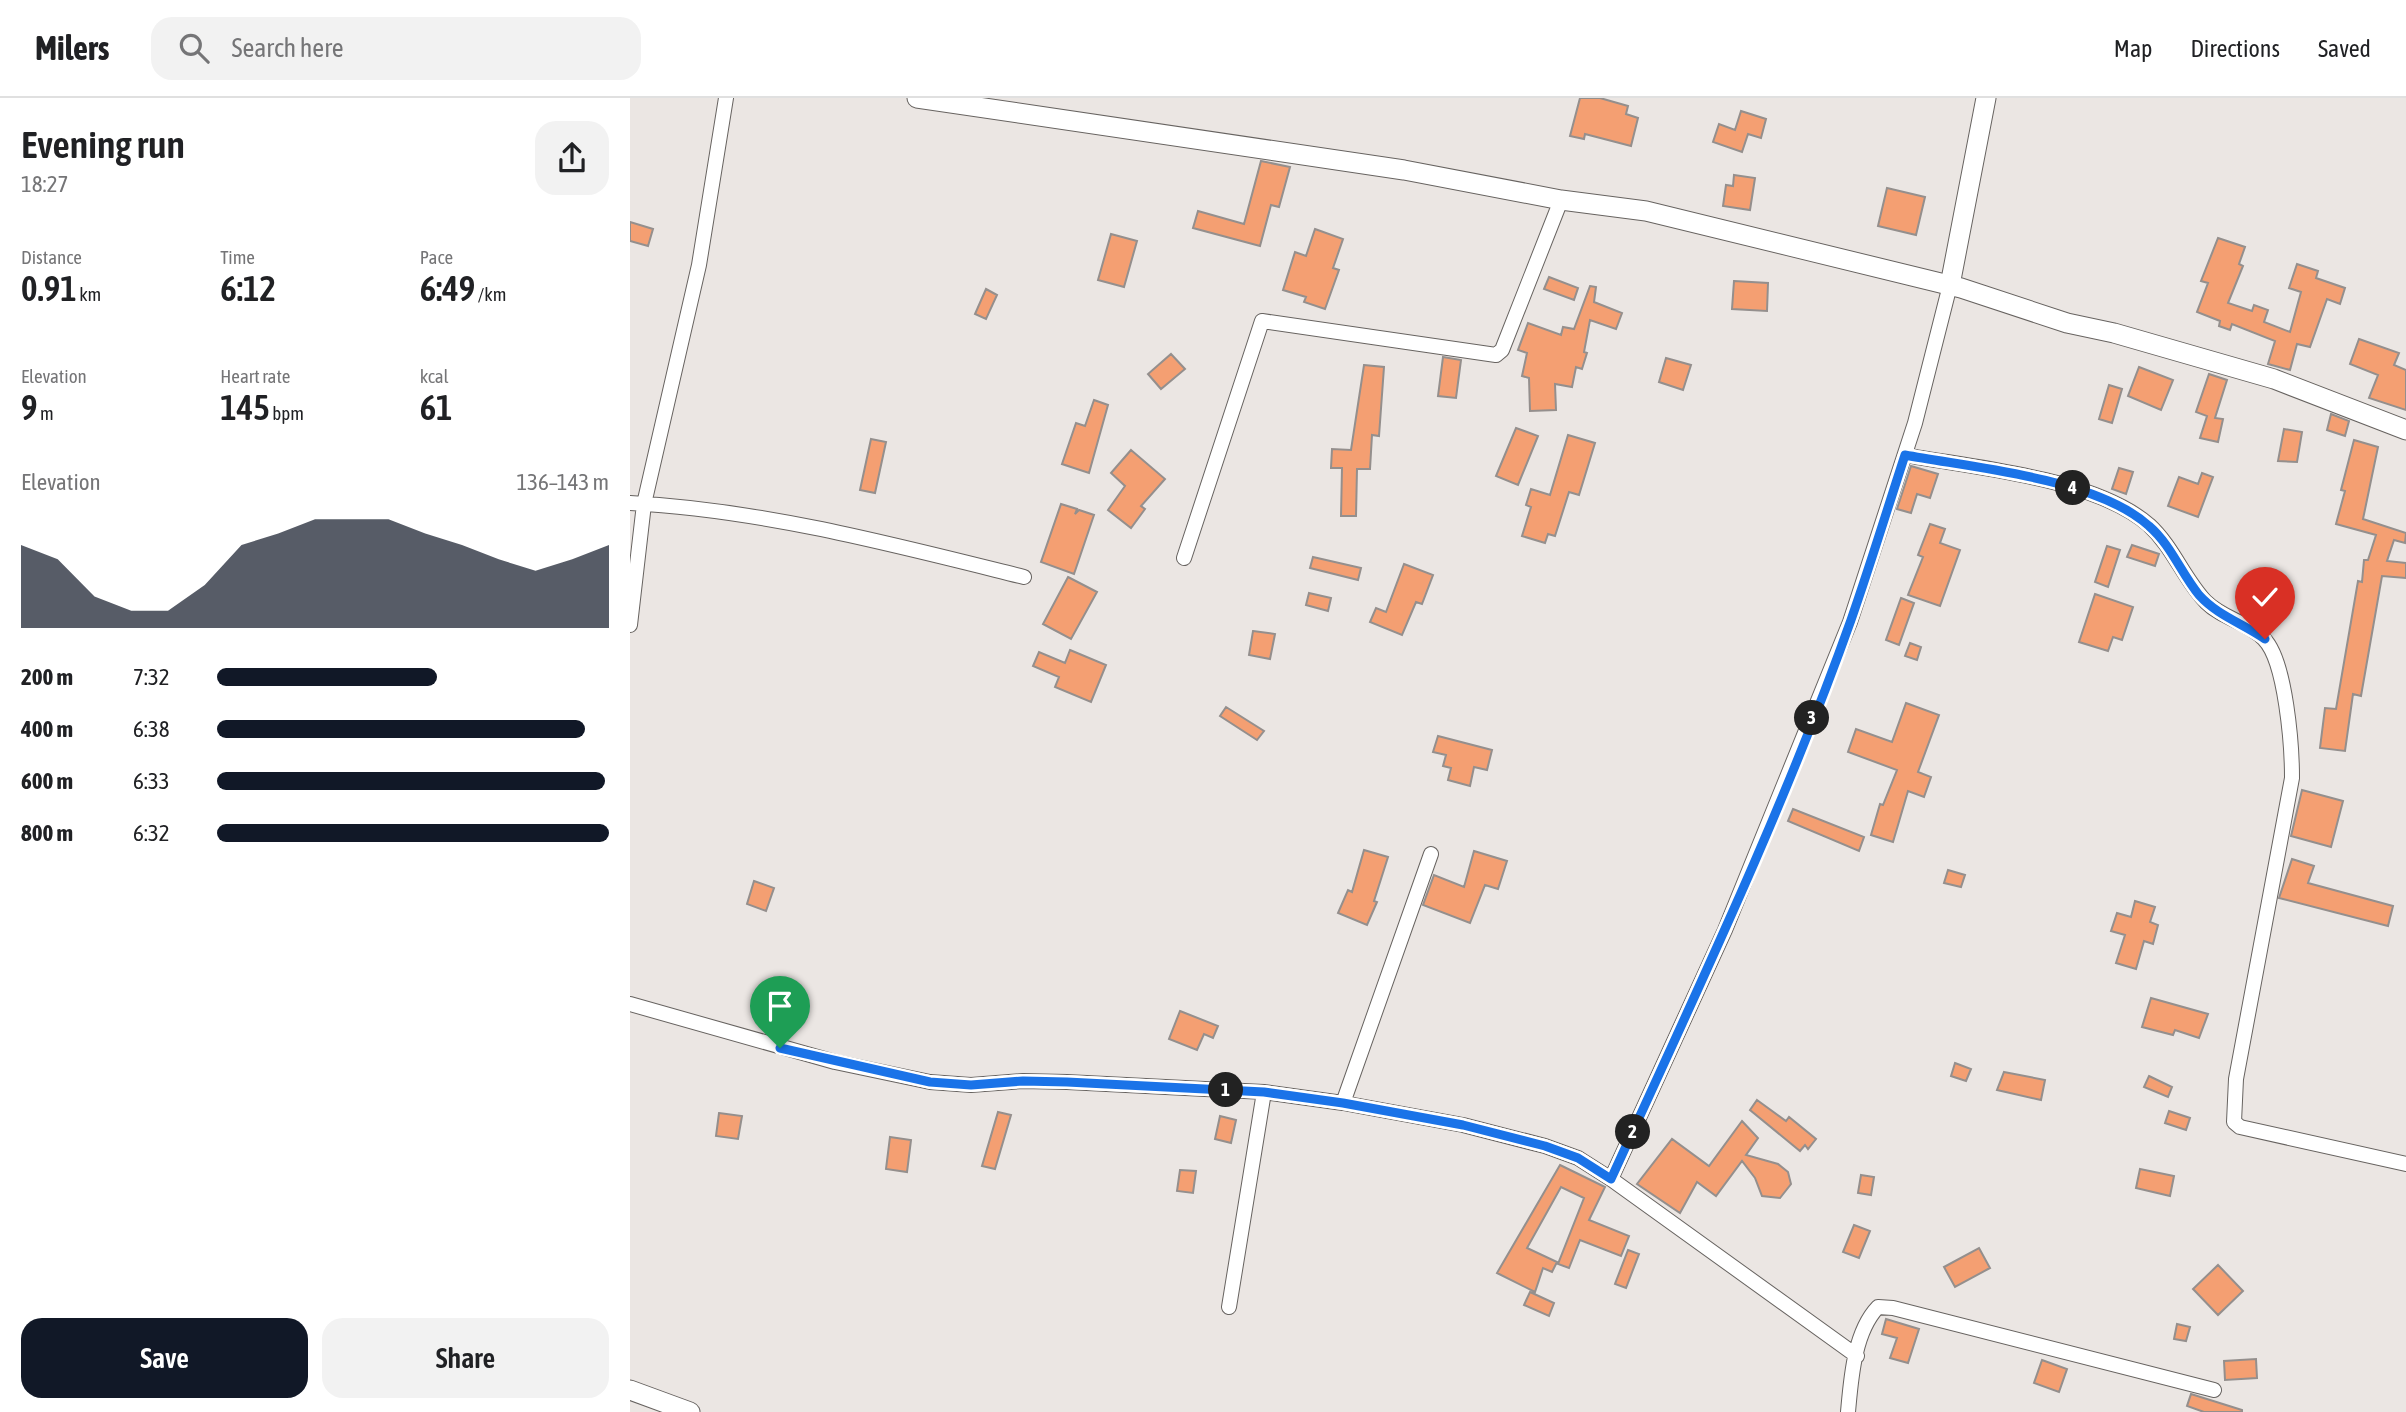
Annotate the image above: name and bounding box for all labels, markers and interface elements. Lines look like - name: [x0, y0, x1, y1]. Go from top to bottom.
- search box: [151, 17, 641, 80]
- text: Milers: [35, 29, 109, 67]
- icon: search: [175, 29, 213, 67]
- text: Search here: [231, 33, 344, 63]
- text: Map: [2114, 35, 2152, 62]
- text: Directions: [2190, 35, 2280, 62]
- text: Saved: [2318, 35, 2371, 62]
- button: share: [535, 121, 609, 195]
- text: Evening run: [21, 123, 185, 166]
- text: 18:27: [21, 171, 68, 197]
- text: Distance: [21, 246, 82, 268]
- text: Time: [220, 246, 255, 268]
- text: Pace: [420, 246, 453, 268]
- text: 0.91: [21, 268, 77, 308]
- text: 6:12: [220, 268, 276, 308]
- text: 6:49: [420, 268, 475, 308]
- text: km: [77, 283, 101, 305]
- text: /km: [475, 283, 506, 305]
- text: Elevation: [21, 365, 87, 387]
- text: Heart rate: [220, 365, 290, 387]
- text: kcal: [420, 365, 449, 387]
- text: 9: [21, 387, 37, 427]
- text: 145: [220, 387, 270, 427]
- text: 61: [420, 387, 453, 427]
- text: m: [37, 402, 54, 424]
- text: bpm: [270, 402, 304, 424]
- text: Elevation: [21, 469, 101, 495]
- text: 136–143 m: [516, 469, 609, 495]
- pin: 4: [2056, 470, 2090, 506]
- text: 4: [2068, 476, 2077, 498]
- pin: [2235, 567, 2295, 639]
- icon: check: [2246, 578, 2284, 616]
- text: 200 m: [21, 664, 73, 690]
- text: 7:32: [133, 664, 170, 690]
- pin: 3: [1794, 700, 1830, 736]
- text: 3: [1807, 706, 1816, 728]
- text: 400 m: [21, 716, 73, 742]
- text: 6:38: [133, 716, 170, 742]
- text: 600 m: [21, 768, 73, 794]
- text: 6:33: [133, 768, 170, 794]
- text: 800 m: [21, 820, 73, 846]
- text: 6:32: [133, 820, 170, 846]
- pin: [750, 976, 810, 1048]
- icon: arrive: [761, 987, 799, 1025]
- pin: 1: [1208, 1072, 1244, 1108]
- text: 1: [1221, 1078, 1230, 1100]
- pin: 2: [1616, 1114, 1650, 1150]
- text: 2: [1628, 1120, 1637, 1142]
- button: Save: [21, 1318, 308, 1398]
- button: Share: [322, 1318, 609, 1398]

